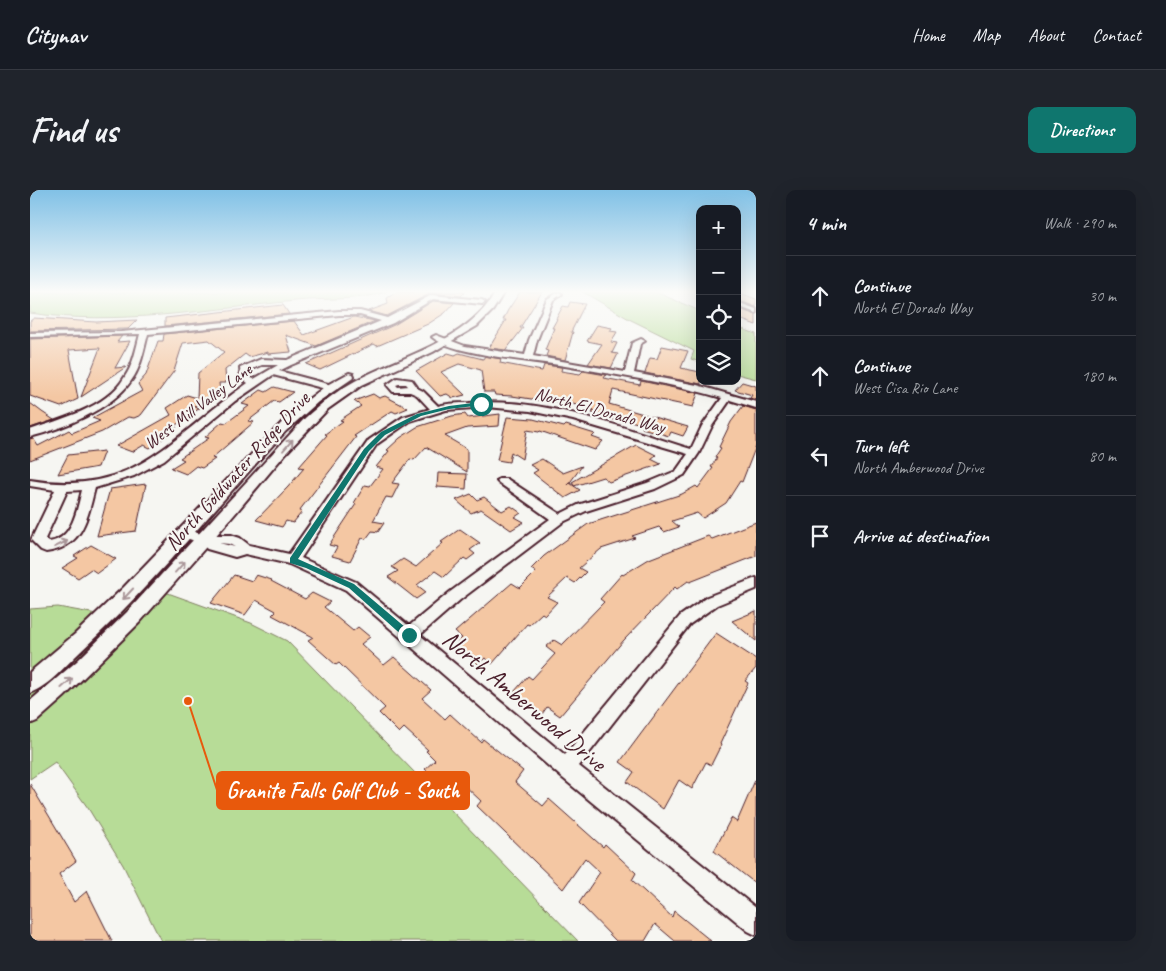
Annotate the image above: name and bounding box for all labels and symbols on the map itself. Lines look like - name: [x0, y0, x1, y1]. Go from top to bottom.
- street label: West Mill Valley Lane: [140, 358, 257, 454]
- street label: North El Dorado Way: [532, 382, 669, 438]
- street label: North Goldwater Ridge Drive: [159, 385, 316, 556]
- route start: [470, 393, 493, 416]
- one-way arrow: [282, 438, 294, 451]
- one-way arrow: [54, 538, 69, 548]
- one-way arrow: [175, 560, 186, 573]
- one-way arrow: [122, 588, 134, 601]
- street label: North Amberwood Drive: [436, 623, 614, 780]
- route end: [398, 624, 421, 647]
- one-way arrow: [61, 677, 74, 689]
- callout: Granite Falls Golf Club - South: [217, 772, 469, 809]
- text: Granite Falls Golf Club - South: [227, 777, 460, 805]

